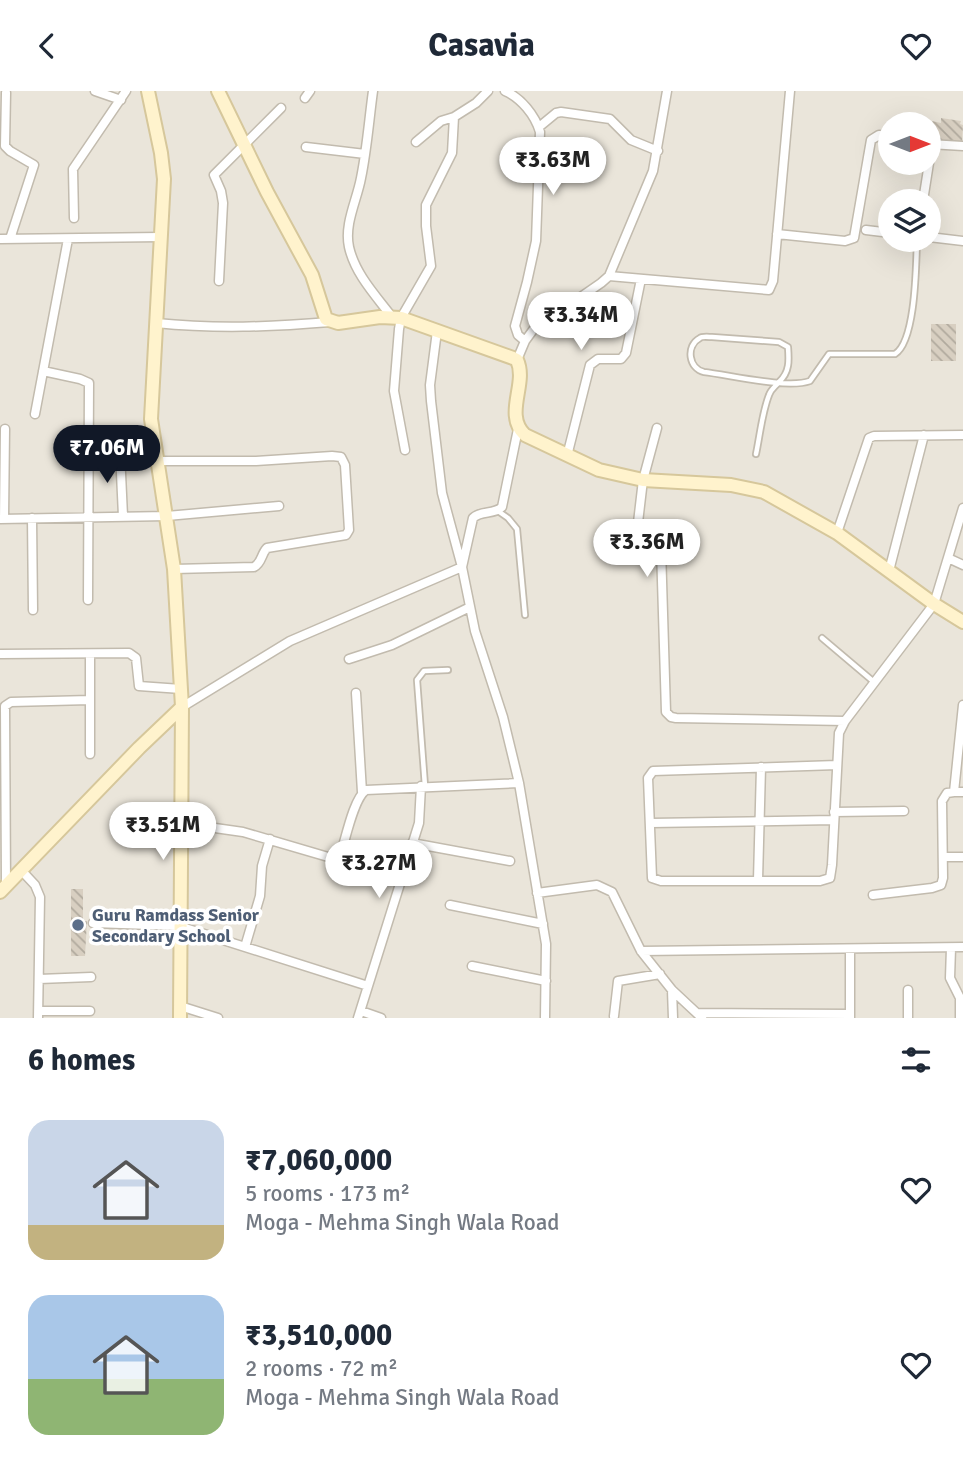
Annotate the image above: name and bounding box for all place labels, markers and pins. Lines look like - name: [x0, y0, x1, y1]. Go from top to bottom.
- pin: ₹3.63M: [496, 137, 610, 197]
- pin: ₹3.34M: [524, 293, 638, 352]
- pin: ₹7.06M: [50, 425, 164, 485]
- pin: ₹3.36M: [590, 519, 704, 579]
- pin: ₹3.51M: [106, 803, 220, 862]
- pin: ₹3.27M: [322, 841, 436, 900]
- place label: Guru Ramdass Senior Secondary School: [92, 904, 260, 947]
- marker: Guru Ramdass Senior Secondary School: [70, 917, 86, 933]

